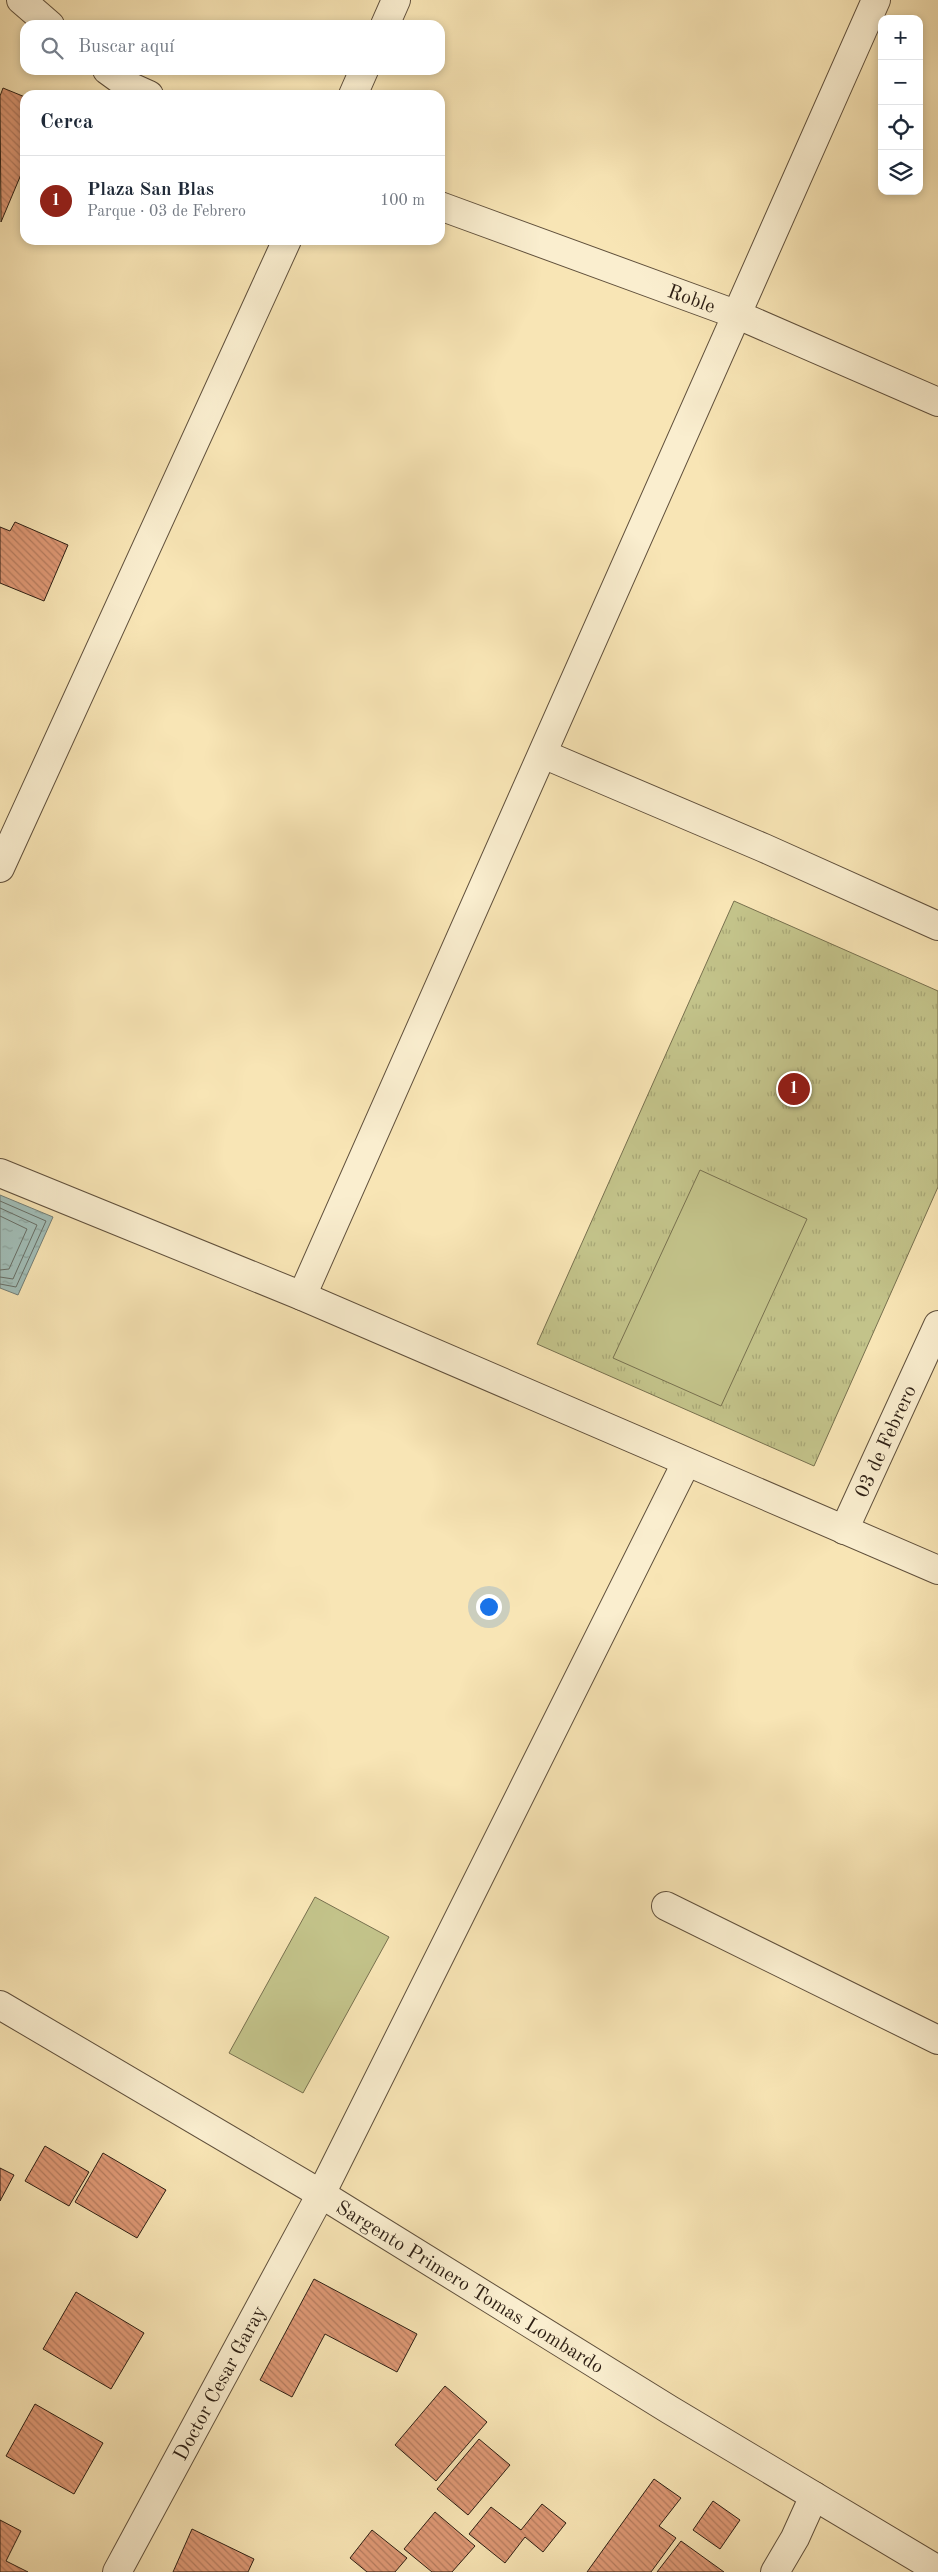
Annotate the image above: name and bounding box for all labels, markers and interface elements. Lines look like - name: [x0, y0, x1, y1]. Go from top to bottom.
- map controls: [878, 15, 923, 195]
- button: +: [878, 15, 923, 60]
- search box: [20, 20, 445, 75]
- icon: search: [38, 34, 66, 62]
- text: Buscar aquí: [78, 38, 174, 57]
- button: −: [878, 60, 923, 105]
- button: locate: [878, 105, 923, 150]
- text: Cerca: [40, 112, 93, 133]
- button: layers: [878, 150, 923, 195]
- text: Plaza San Blas: [87, 181, 214, 200]
- text: 1: [51, 193, 61, 209]
- text: 100 m: [380, 193, 425, 209]
- text: Parque · 03 de Febrero: [87, 204, 246, 220]
- street label: Roble: [665, 282, 718, 318]
- pin: 1: [778, 1070, 810, 1108]
- street label: 03 de Febrero: [852, 1383, 921, 1501]
- your location: [476, 1594, 502, 1620]
- street label: Sargento Primero Tomas Lombardo: [332, 2198, 607, 2378]
- street label: Doctor Cesar Garay: [171, 2303, 271, 2464]

